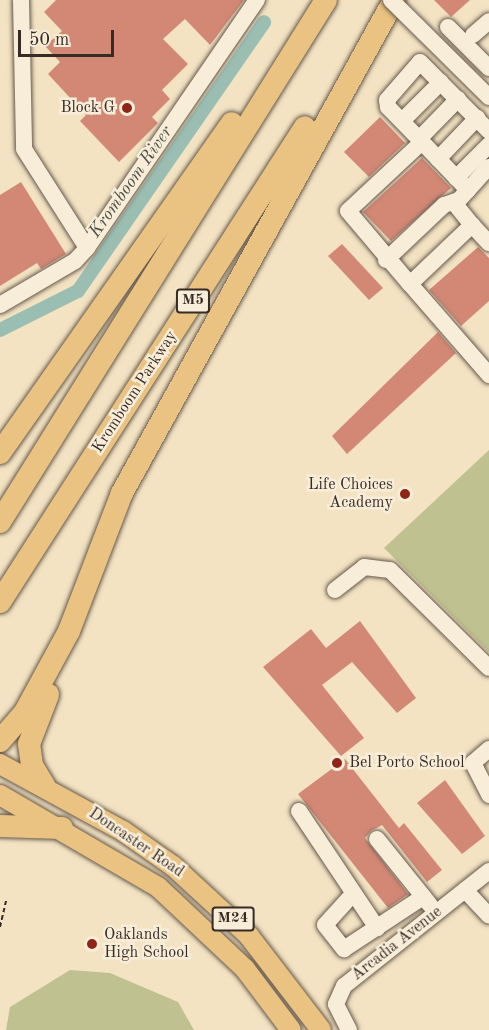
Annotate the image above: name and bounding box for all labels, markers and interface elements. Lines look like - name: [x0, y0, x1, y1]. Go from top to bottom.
- scale bar: [21, 18, 117, 56]
- text: 50 m: [29, 31, 69, 49]
- place label: Block G: [60, 98, 115, 118]
- marker: Block G: [120, 101, 134, 115]
- water label: Kromboom River: [84, 122, 178, 242]
- road number: M5: [175, 289, 211, 313]
- street label: Kromboom Parkway: [88, 327, 182, 457]
- place label: Life Choices Academy: [308, 475, 393, 513]
- marker: Life Choices Academy: [398, 487, 412, 501]
- place label: Bel Porto School: [349, 753, 465, 773]
- marker: Bel Porto School: [330, 756, 344, 770]
- street label: Doncaster Road: [85, 804, 187, 882]
- street label: Arcadia Avenue: [348, 903, 446, 985]
- road number: M24: [210, 907, 256, 931]
- place label: Oaklands High School: [104, 925, 189, 963]
- marker: Oaklands High School: [85, 937, 99, 951]

